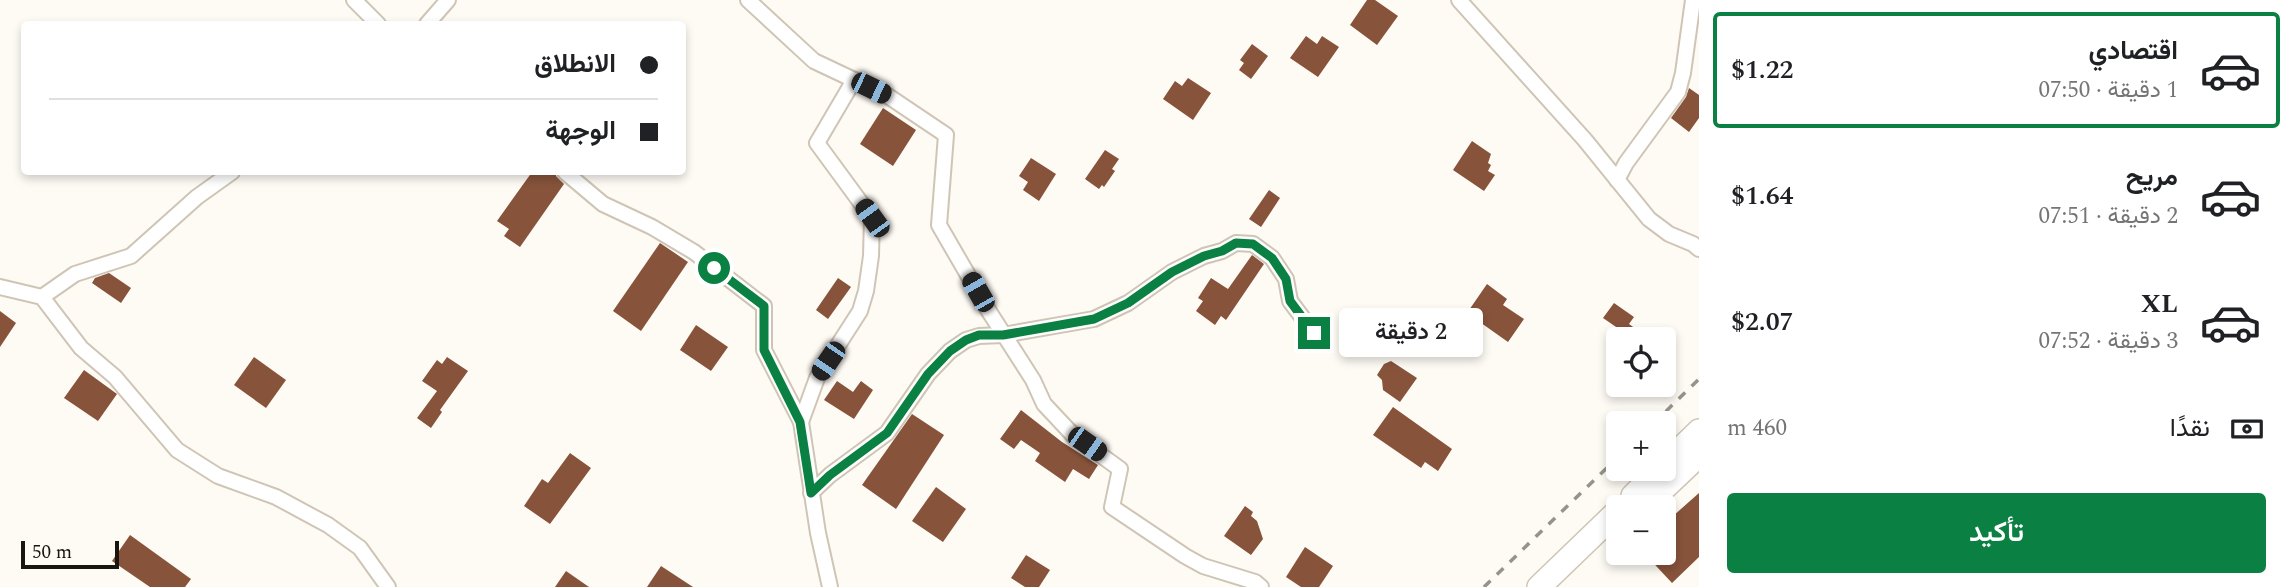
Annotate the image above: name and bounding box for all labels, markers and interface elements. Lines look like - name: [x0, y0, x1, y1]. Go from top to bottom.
- text: اقتصادي: [2089, 31, 2178, 71]
- icon: car: [2199, 39, 2262, 102]
- text: الانطلاق: [534, 44, 616, 84]
- text: $1.22: [1731, 50, 1794, 90]
- car: [848, 69, 895, 107]
- text: 1 دقيقة · 07:50: [2039, 73, 2178, 108]
- text: الوجهة: [545, 111, 616, 151]
- text: مريح: [2126, 157, 2178, 197]
- icon: car: [2199, 165, 2262, 228]
- text: $1.64: [1731, 176, 1794, 216]
- car: [852, 195, 893, 241]
- text: 2 دقيقة · 07:51: [2039, 199, 2178, 234]
- route start: [698, 252, 730, 284]
- car: [959, 269, 998, 315]
- text: XL: [2141, 284, 2178, 324]
- icon: car: [2199, 291, 2262, 354]
- text: $2.07: [1731, 302, 1794, 342]
- callout: 2 دقيقة: [1338, 308, 1482, 358]
- text: 2 دقيقة: [1375, 315, 1447, 350]
- route end: [1298, 317, 1330, 349]
- text: 3 دقيقة · 07:52: [2039, 324, 2178, 359]
- map controls: [1606, 327, 1676, 565]
- button: locate: [1606, 327, 1676, 397]
- car: [808, 338, 849, 384]
- text: نقدًا: [2170, 408, 2210, 448]
- icon: cash: [2228, 410, 2266, 448]
- button: +: [1606, 411, 1676, 481]
- text: 460 m: [1727, 411, 1787, 446]
- car: [1064, 423, 1111, 465]
- button: تأكيد: [1727, 493, 2266, 573]
- button: −: [1606, 495, 1676, 565]
- scale bar: [21, 538, 119, 570]
- text: 50 m: [32, 538, 72, 567]

